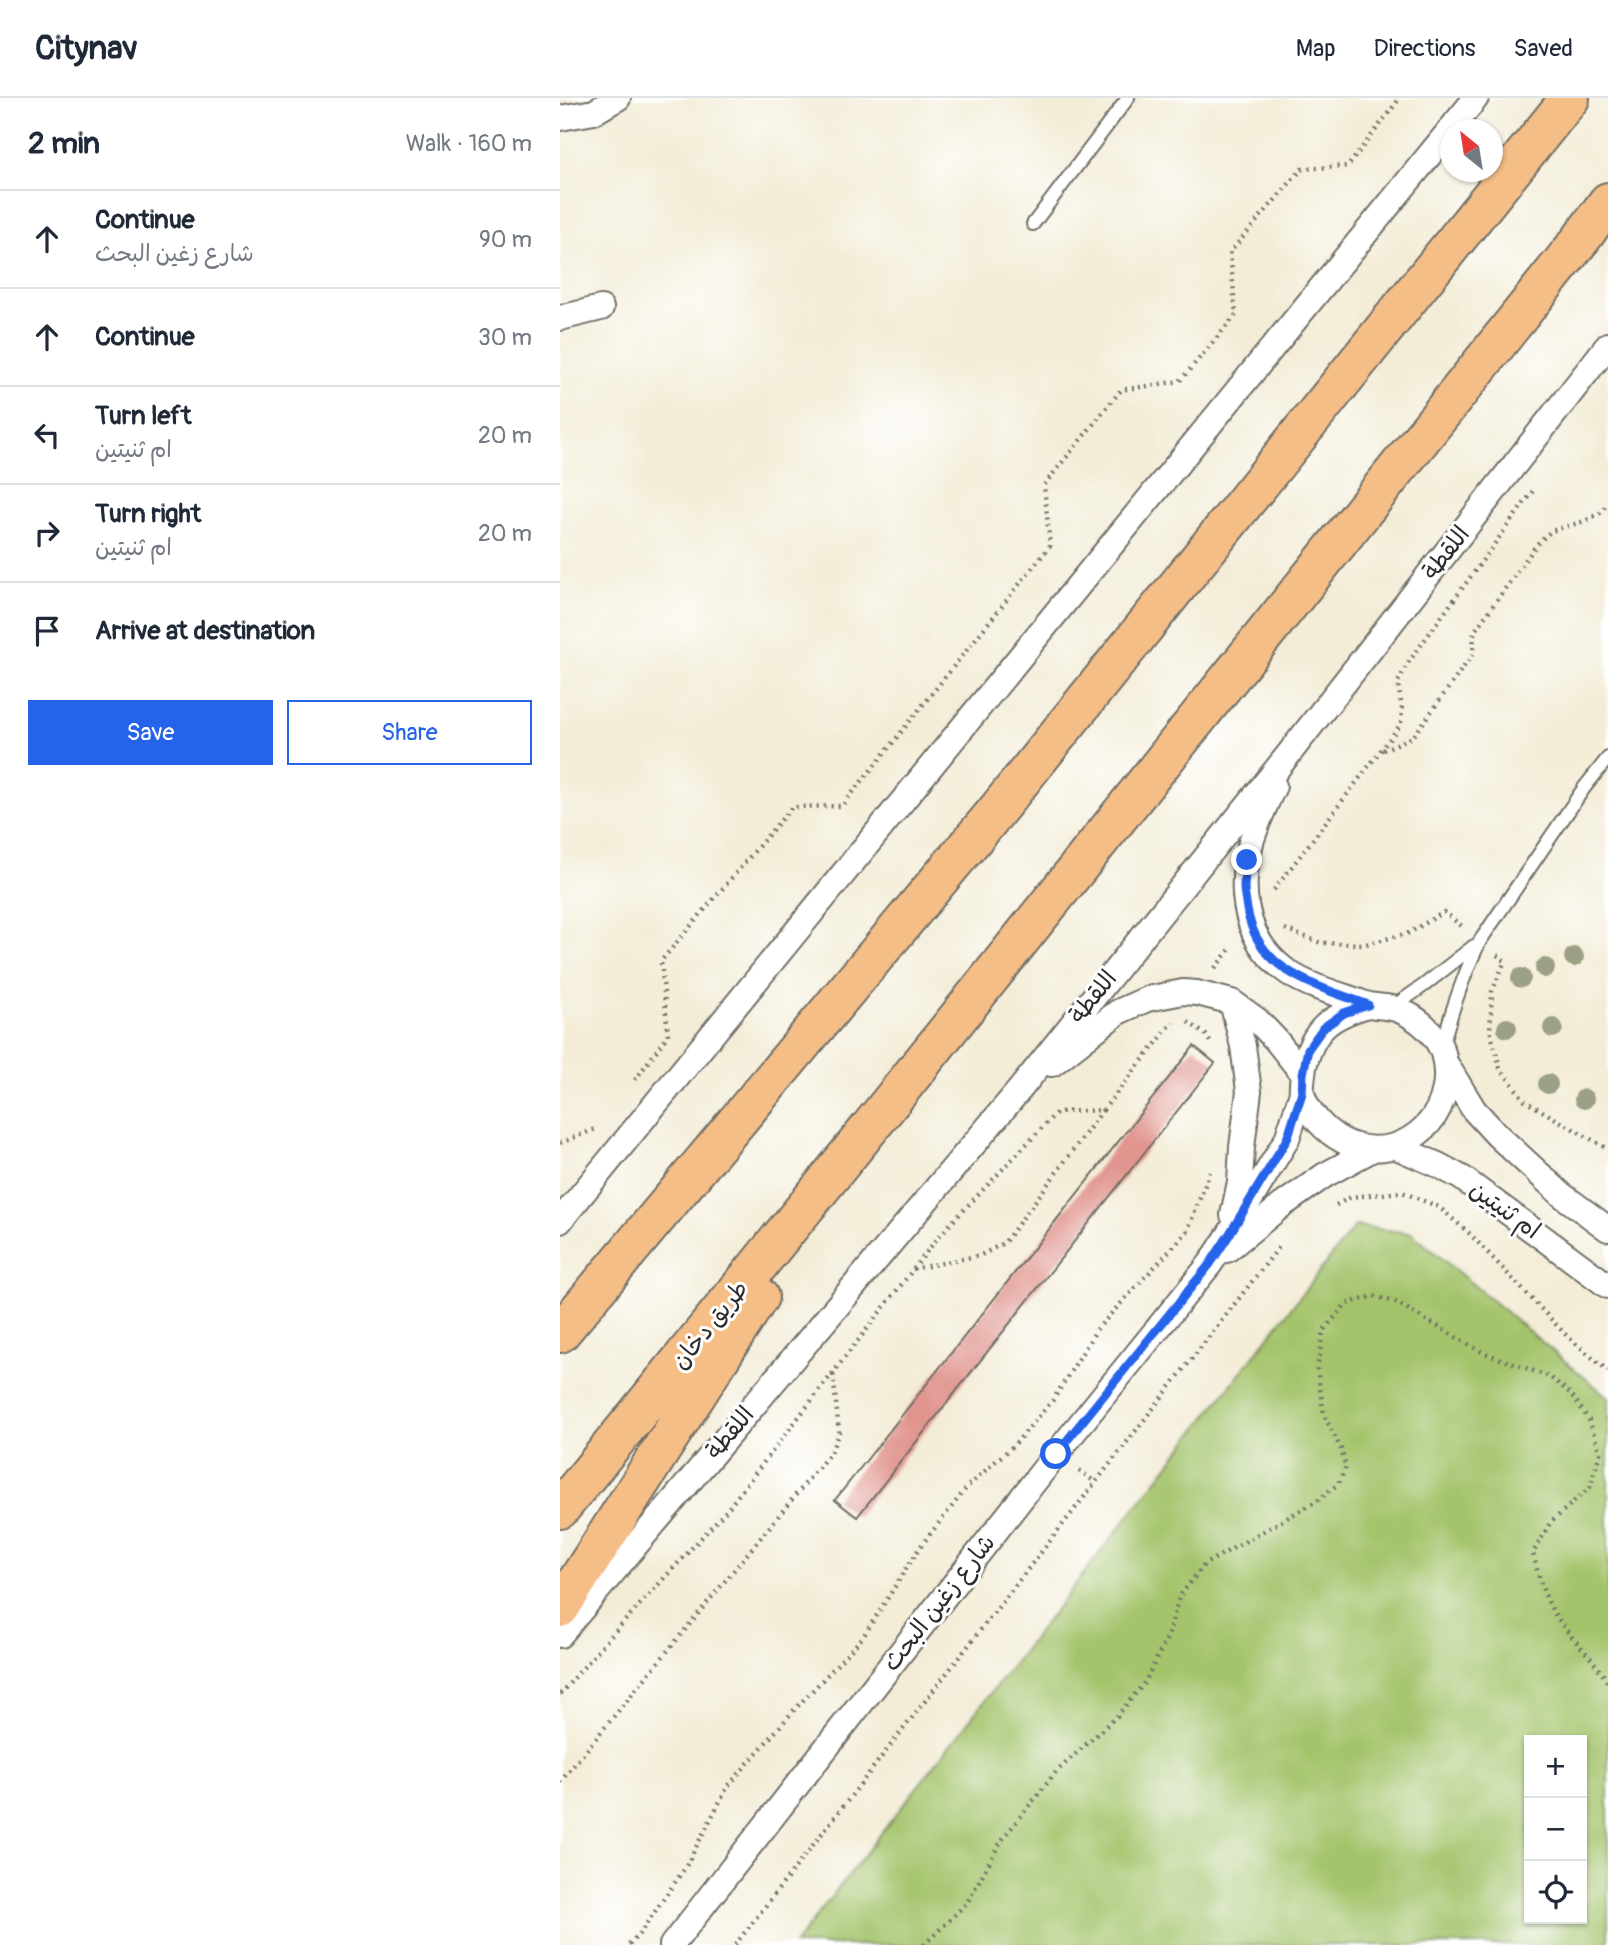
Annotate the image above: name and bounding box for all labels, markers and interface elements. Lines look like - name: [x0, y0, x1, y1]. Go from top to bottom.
- text: Citynav: [35, 28, 138, 69]
- text: Map: [1296, 34, 1336, 63]
- text: Directions: [1374, 34, 1475, 63]
- text: Saved: [1513, 34, 1573, 63]
- north arrow: [1440, 119, 1503, 182]
- text: 2 min: [28, 125, 100, 162]
- text: Walk · 160 m: [406, 129, 532, 158]
- text: Continue: [95, 204, 195, 236]
- icon: ahead: [28, 220, 66, 258]
- text: 90 m: [479, 225, 532, 254]
- text: شارع زغين البحث: [95, 239, 254, 268]
- icon: ahead: [28, 318, 66, 356]
- text: Continue: [95, 321, 195, 353]
- text: 30 m: [478, 323, 532, 352]
- text: Turn left: [95, 400, 191, 432]
- icon: left: [28, 416, 66, 454]
- text: 20 m: [478, 421, 532, 450]
- text: ام ثنيتين: [95, 435, 172, 464]
- text: Turn right: [95, 498, 201, 530]
- icon: right: [28, 514, 66, 552]
- text: 20 m: [478, 519, 532, 548]
- street label: اللقطة: [1416, 520, 1476, 586]
- text: ام ثنيتين: [95, 533, 172, 562]
- icon: arrive: [28, 612, 66, 650]
- text: Arrive at destination: [95, 615, 315, 647]
- button: Save: [28, 700, 273, 765]
- button: Share: [287, 700, 532, 765]
- route end: [1231, 844, 1262, 875]
- street label: اللقطة: [1063, 964, 1123, 1030]
- street label: ام ثنيتين: [1462, 1175, 1546, 1248]
- street label: طريق دخان: [666, 1275, 754, 1375]
- street label: اللقطة: [700, 1401, 760, 1465]
- route start: [1040, 1438, 1071, 1469]
- street label: شارع زغين البحث: [877, 1529, 1003, 1678]
- map controls: [1524, 1735, 1587, 1924]
- button: +: [1524, 1735, 1587, 1798]
- button: −: [1524, 1798, 1587, 1861]
- button: locate: [1524, 1861, 1587, 1924]

